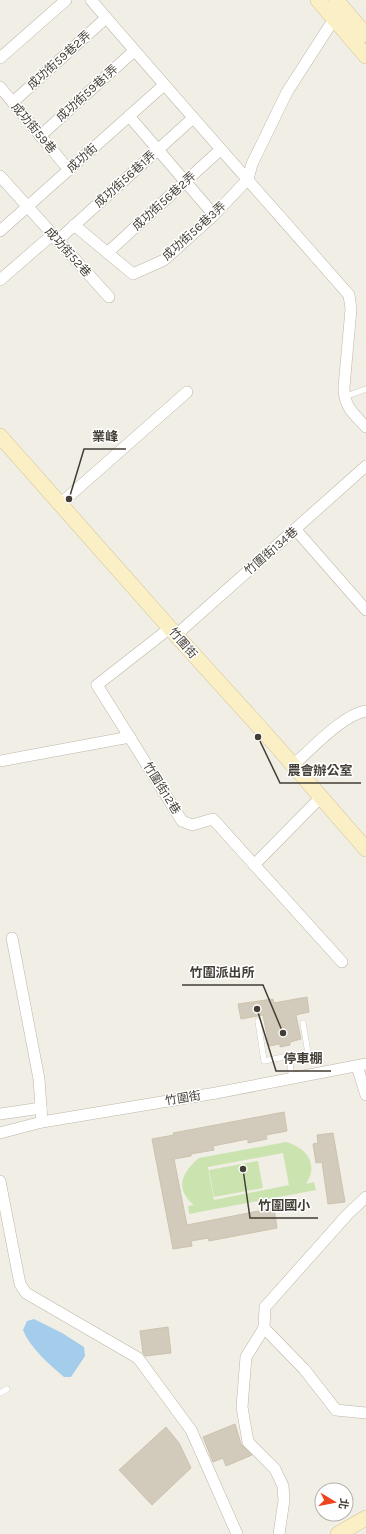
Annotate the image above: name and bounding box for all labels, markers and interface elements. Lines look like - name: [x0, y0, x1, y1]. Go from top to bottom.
- street label: 成功街59巷2弄: [24, 28, 94, 92]
- street label: 成功街59巷1弄: [53, 62, 121, 124]
- street label: 成功街59巷: [9, 100, 59, 156]
- street label: 成功街: [64, 141, 100, 175]
- street label: 成功街56巷1弄: [91, 148, 159, 210]
- street label: 成功街56巷2弄: [129, 169, 199, 233]
- street label: 成功街56巷3弄: [159, 199, 229, 263]
- street label: 成功街52巷: [42, 224, 94, 280]
- callout: 業峰: [84, 424, 126, 449]
- text: 業峰: [92, 429, 119, 444]
- street label: 竹圍街134巷: [242, 524, 300, 578]
- street label: 竹圍街: [166, 625, 200, 661]
- callout: 農會辦公室: [280, 758, 361, 783]
- street label: 竹圍街12巷: [140, 759, 184, 817]
- text: 農會辦公室: [287, 763, 353, 778]
- callout: 竹圍派出所: [182, 960, 263, 985]
- text: 竹圍派出所: [189, 965, 255, 980]
- callout: 停車棚: [276, 1046, 331, 1071]
- text: 停車棚: [283, 1051, 323, 1066]
- street label: 竹圍街: [164, 1088, 202, 1108]
- callout: 竹圍國小: [250, 1193, 318, 1218]
- text: 竹圍國小: [258, 1198, 311, 1213]
- north arrow: [314, 1482, 354, 1522]
- text: 北: [336, 1497, 351, 1510]

